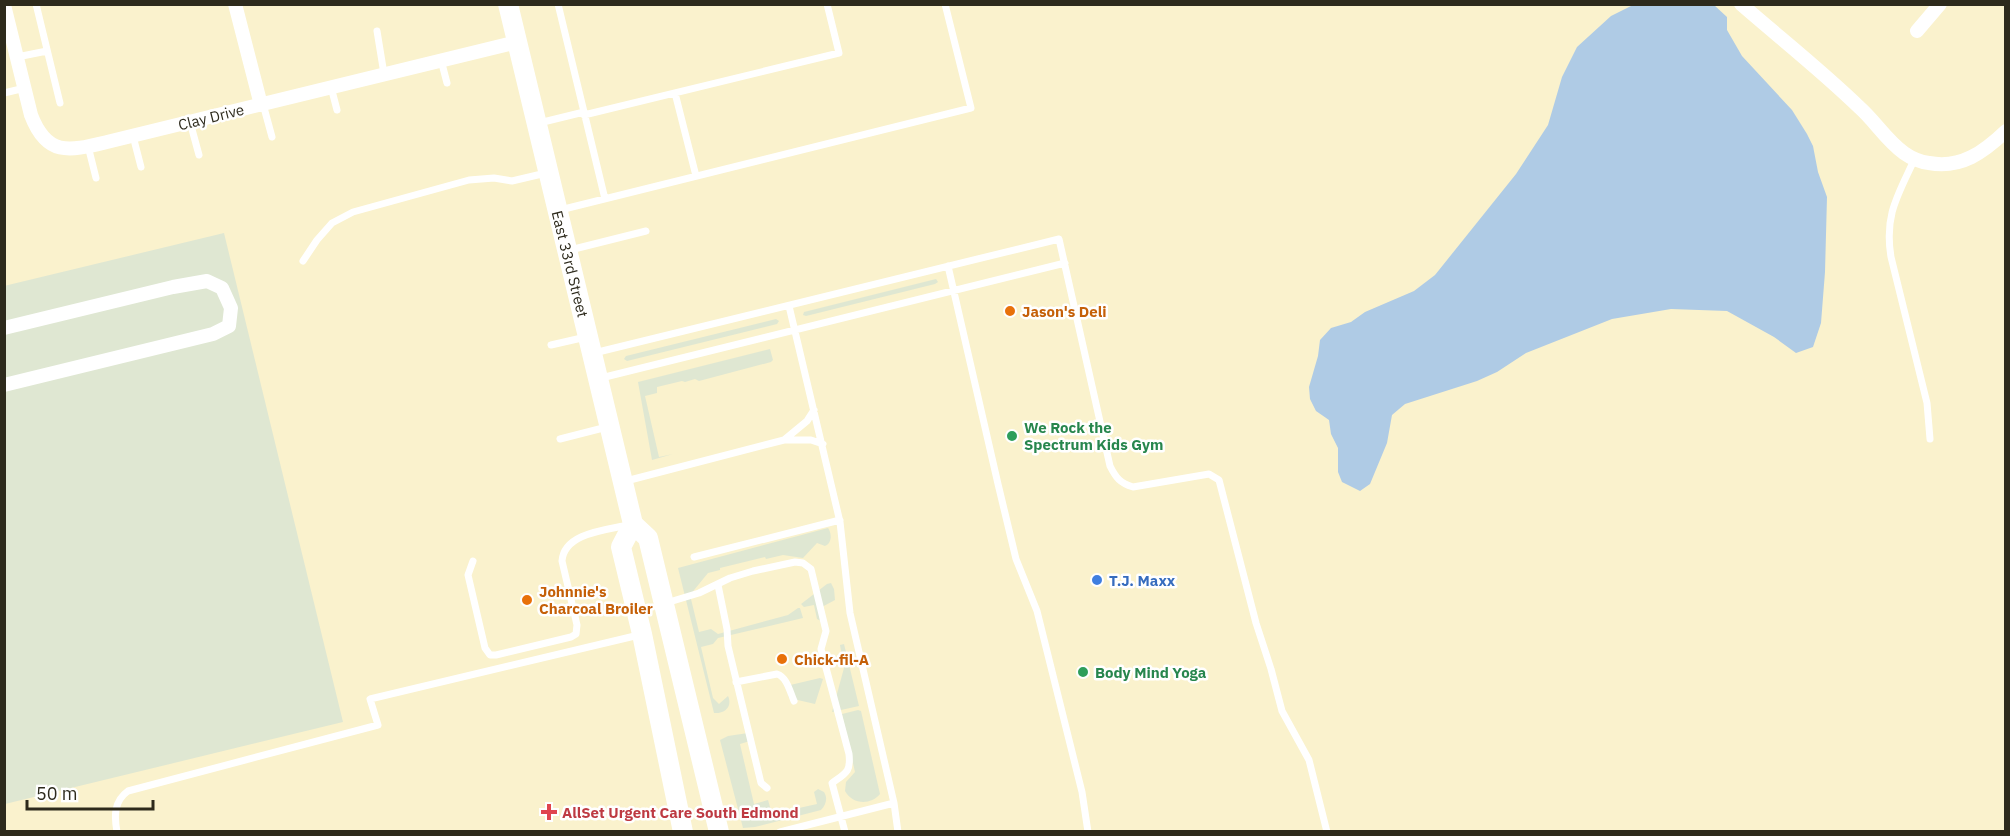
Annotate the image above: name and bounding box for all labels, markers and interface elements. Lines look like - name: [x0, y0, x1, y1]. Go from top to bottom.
- street label: Clay Drive: [176, 100, 246, 134]
- street label: East 33rd Street: [548, 209, 592, 319]
- place label: Jason's Deli: [1022, 302, 1107, 321]
- marker: Jason's Deli: [1003, 304, 1017, 318]
- place label: We Rock the Spectrum Kids Gym: [1024, 418, 1164, 454]
- marker: We Rock the Spectrum Kids Gym: [1005, 429, 1019, 443]
- place label: T.J. Maxx: [1109, 571, 1176, 590]
- marker: T.J. Maxx: [1090, 573, 1104, 587]
- place label: Johnnie's Charcoal Broiler: [539, 582, 653, 618]
- marker: Johnnie's Charcoal Broiler: [520, 593, 534, 607]
- place label: Chick-fil-A: [794, 650, 869, 669]
- marker: Chick-fil-A: [775, 652, 789, 666]
- place label: Body Mind Yoga: [1095, 663, 1207, 682]
- marker: Body Mind Yoga: [1076, 665, 1090, 679]
- scale bar: [27, 773, 153, 811]
- text: 50 m: [36, 782, 78, 805]
- marker: AllSet Urgent Care South Edmond: [540, 803, 558, 821]
- place label: AllSet Urgent Care South Edmond: [562, 803, 799, 822]

